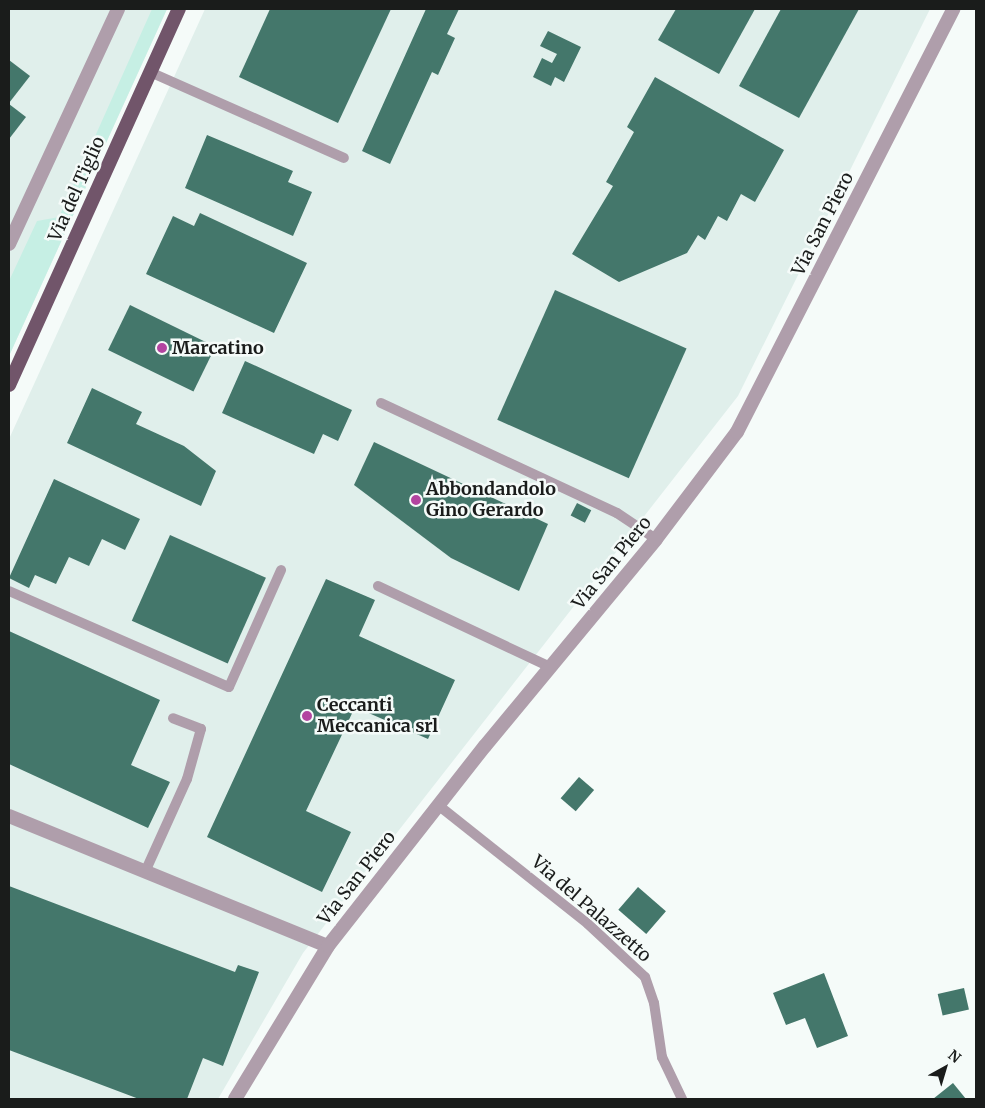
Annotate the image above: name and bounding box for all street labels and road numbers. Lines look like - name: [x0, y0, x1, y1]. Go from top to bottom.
- street label: Via del Tiglio: [44, 133, 110, 245]
- street label: Via San Piero: [788, 169, 858, 279]
- street label: Via San Piero: [568, 512, 656, 614]
- street label: Via San Piero: [314, 827, 400, 929]
- street label: Via del Palazzetto: [527, 851, 655, 967]

